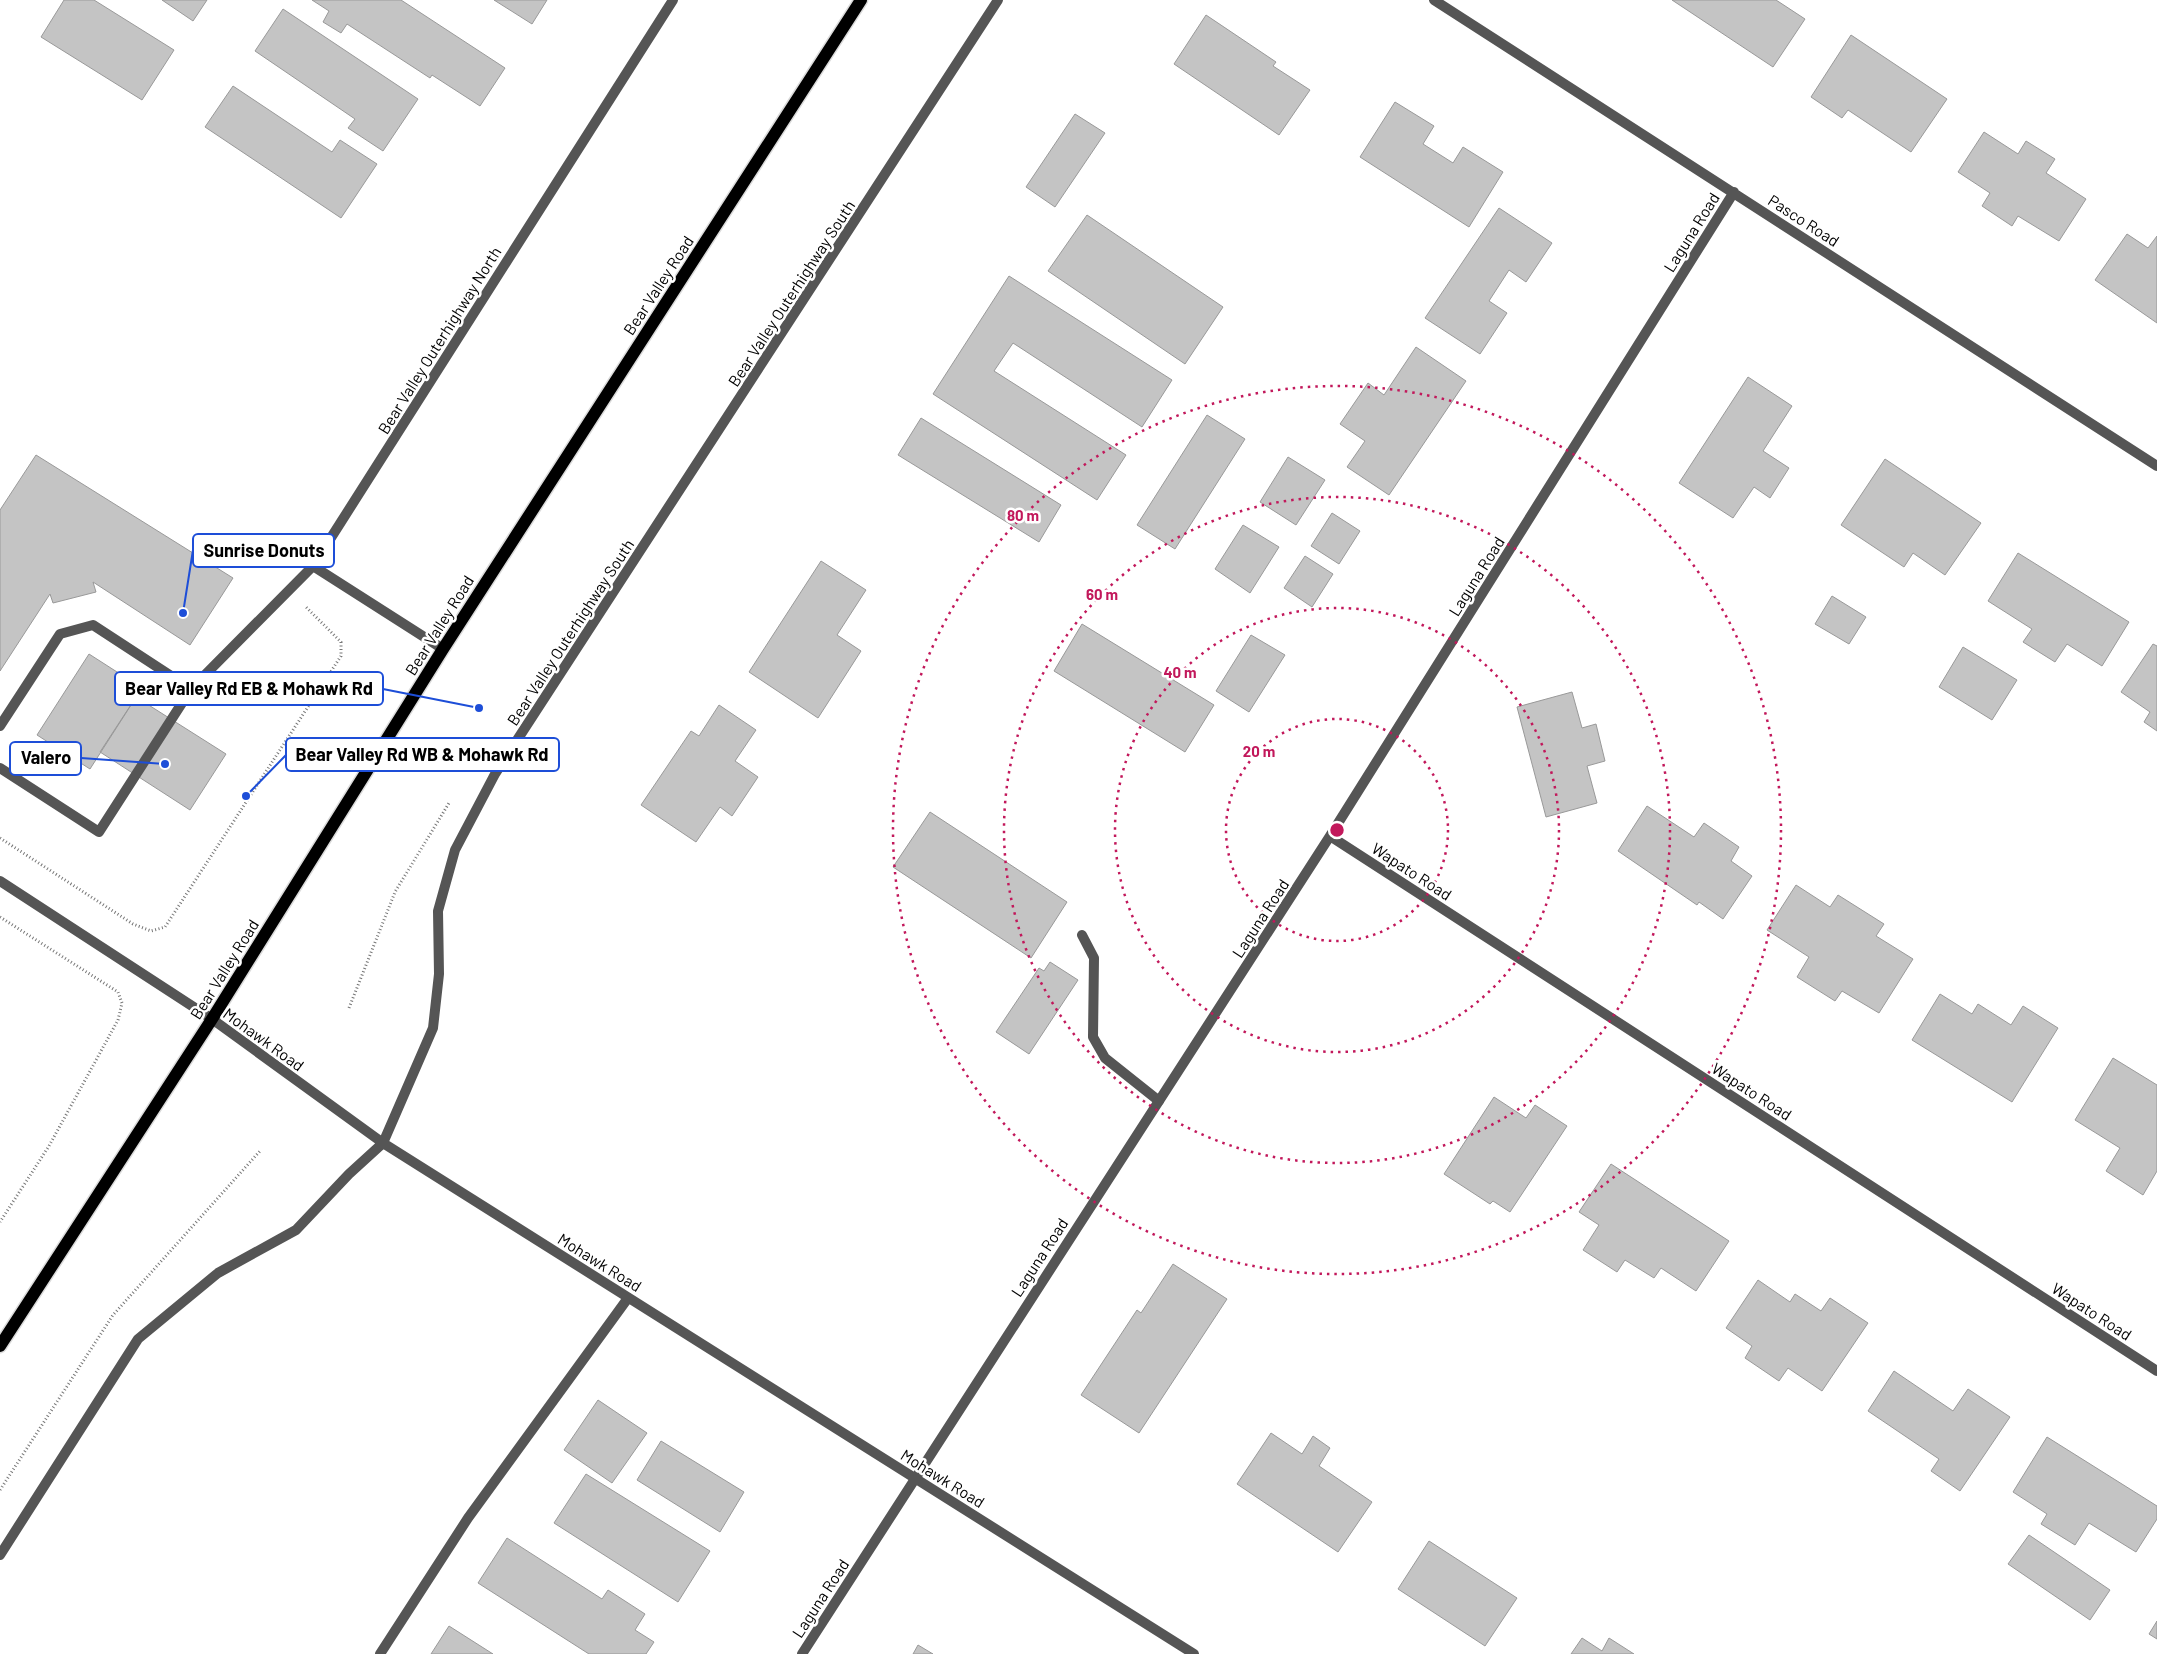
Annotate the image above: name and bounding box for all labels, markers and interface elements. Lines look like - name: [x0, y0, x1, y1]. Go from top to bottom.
- street label: Laguna Road: [1659, 189, 1723, 275]
- street label: Pasco Road: [1765, 190, 1843, 250]
- street label: Bear Valley Outerhighway South: [724, 196, 858, 390]
- street label: Bear Valley Road: [619, 232, 697, 338]
- street label: Bear Valley Outerhighway North: [373, 243, 505, 437]
- text: 80 m: [1007, 506, 1039, 524]
- street label: Laguna Road: [1444, 533, 1508, 619]
- callout: Sunrise Donuts: [193, 534, 334, 567]
- street label: Bear Valley Outerhighway South: [503, 535, 637, 729]
- text: Sunrise Donuts: [204, 539, 325, 561]
- street label: Bear Valley Road: [401, 572, 477, 678]
- text: 60 m: [1086, 585, 1118, 603]
- text: 40 m: [1163, 663, 1197, 681]
- callout: Bear Valley Rd EB & Mohawk Rd: [115, 672, 383, 705]
- text: Bear Valley Rd EB & Mohawk Rd: [125, 677, 373, 699]
- callout: Bear Valley Rd WB & Mohawk Rd: [286, 738, 559, 771]
- callout: Valero: [10, 742, 81, 775]
- text: 20 m: [1243, 742, 1275, 760]
- text: Bear Valley Rd WB & Mohawk Rd: [295, 743, 549, 765]
- text: Valero: [21, 746, 71, 768]
- centre of rings: [1328, 821, 1346, 839]
- street label: Wapato Road: [1369, 838, 1455, 904]
- street label: Laguna Road: [1228, 875, 1292, 961]
- street label: Bear Valley Road: [186, 916, 262, 1022]
- street label: Mohawk Road: [220, 1003, 308, 1075]
- street label: Wapato Road: [1709, 1058, 1795, 1124]
- street label: Laguna Road: [1007, 1214, 1071, 1300]
- street label: Mohawk Road: [555, 1229, 645, 1295]
- street label: Wapato Road: [2049, 1278, 2135, 1344]
- street label: Mohawk Road: [898, 1445, 988, 1511]
- street label: Laguna Road: [788, 1555, 852, 1641]

